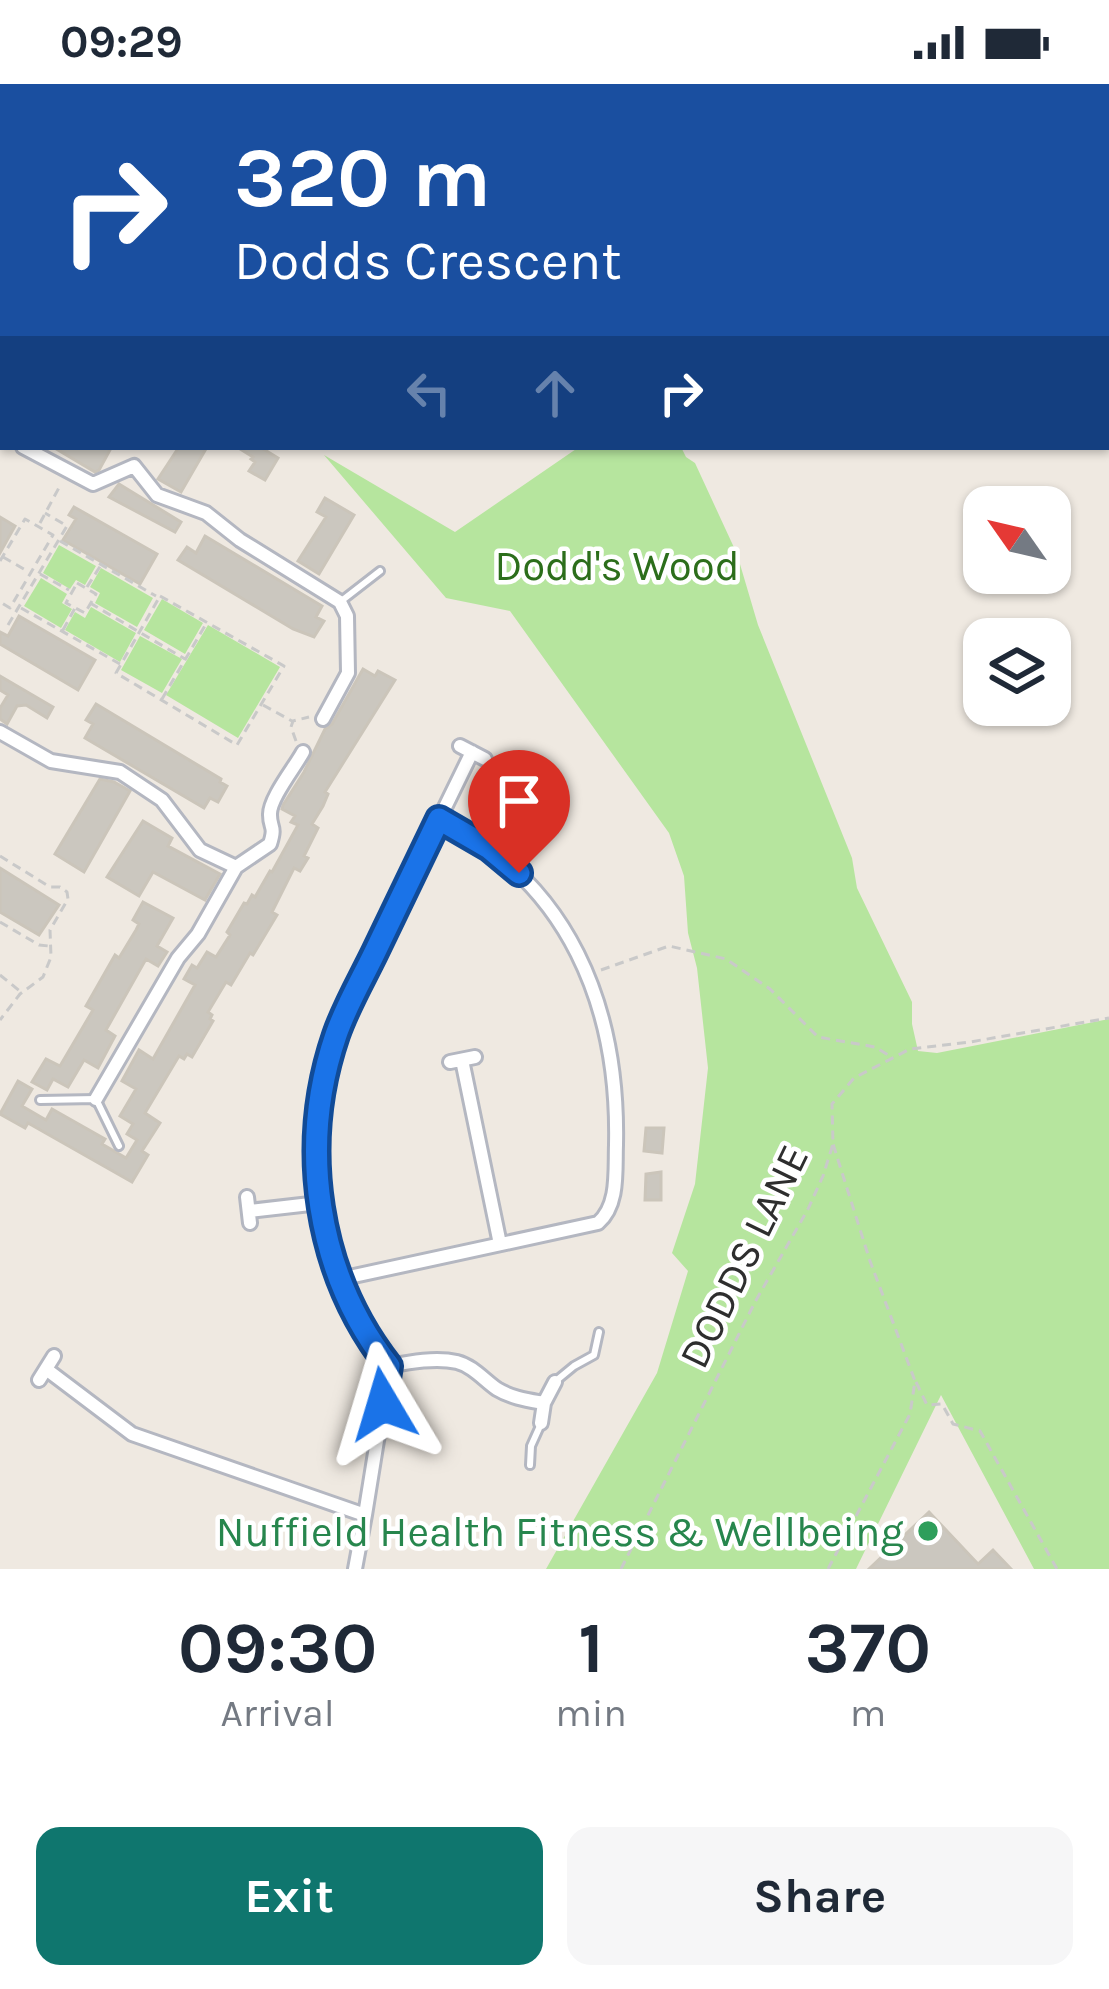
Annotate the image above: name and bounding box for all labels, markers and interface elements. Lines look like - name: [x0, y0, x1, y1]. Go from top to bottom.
- text: 09:29: [60, 16, 183, 68]
- text: 320 m: [234, 129, 491, 227]
- icon: right: [36, 132, 192, 288]
- text: Dodds Crescent: [234, 229, 622, 293]
- icon: left: [396, 360, 462, 426]
- icon: ahead: [522, 360, 588, 426]
- icon: right: [648, 360, 714, 426]
- north arrow: [963, 486, 1071, 594]
- map controls: [963, 486, 1071, 726]
- park label: Dodd's Wood: [494, 541, 740, 591]
- button: layers: [963, 618, 1071, 726]
- pin: [468, 750, 570, 873]
- icon: arrive: [486, 768, 552, 834]
- street label: DODDS LANE: [668, 1137, 819, 1376]
- position arrow: [320, 1341, 446, 1467]
- place label: Nuffield Health Fitness & Wellbeing: [216, 1507, 904, 1557]
- marker: Nuffield Health Fitness & Wellbeing: [915, 1518, 941, 1544]
- text: 09:30: [178, 1606, 377, 1690]
- text: 1: [578, 1606, 604, 1690]
- text: 370: [805, 1606, 931, 1690]
- text: Arrival: [220, 1690, 335, 1736]
- text: min: [555, 1690, 627, 1736]
- text: m: [850, 1690, 886, 1736]
- button: Exit: [36, 1827, 543, 1965]
- button: Share: [567, 1827, 1073, 1965]

